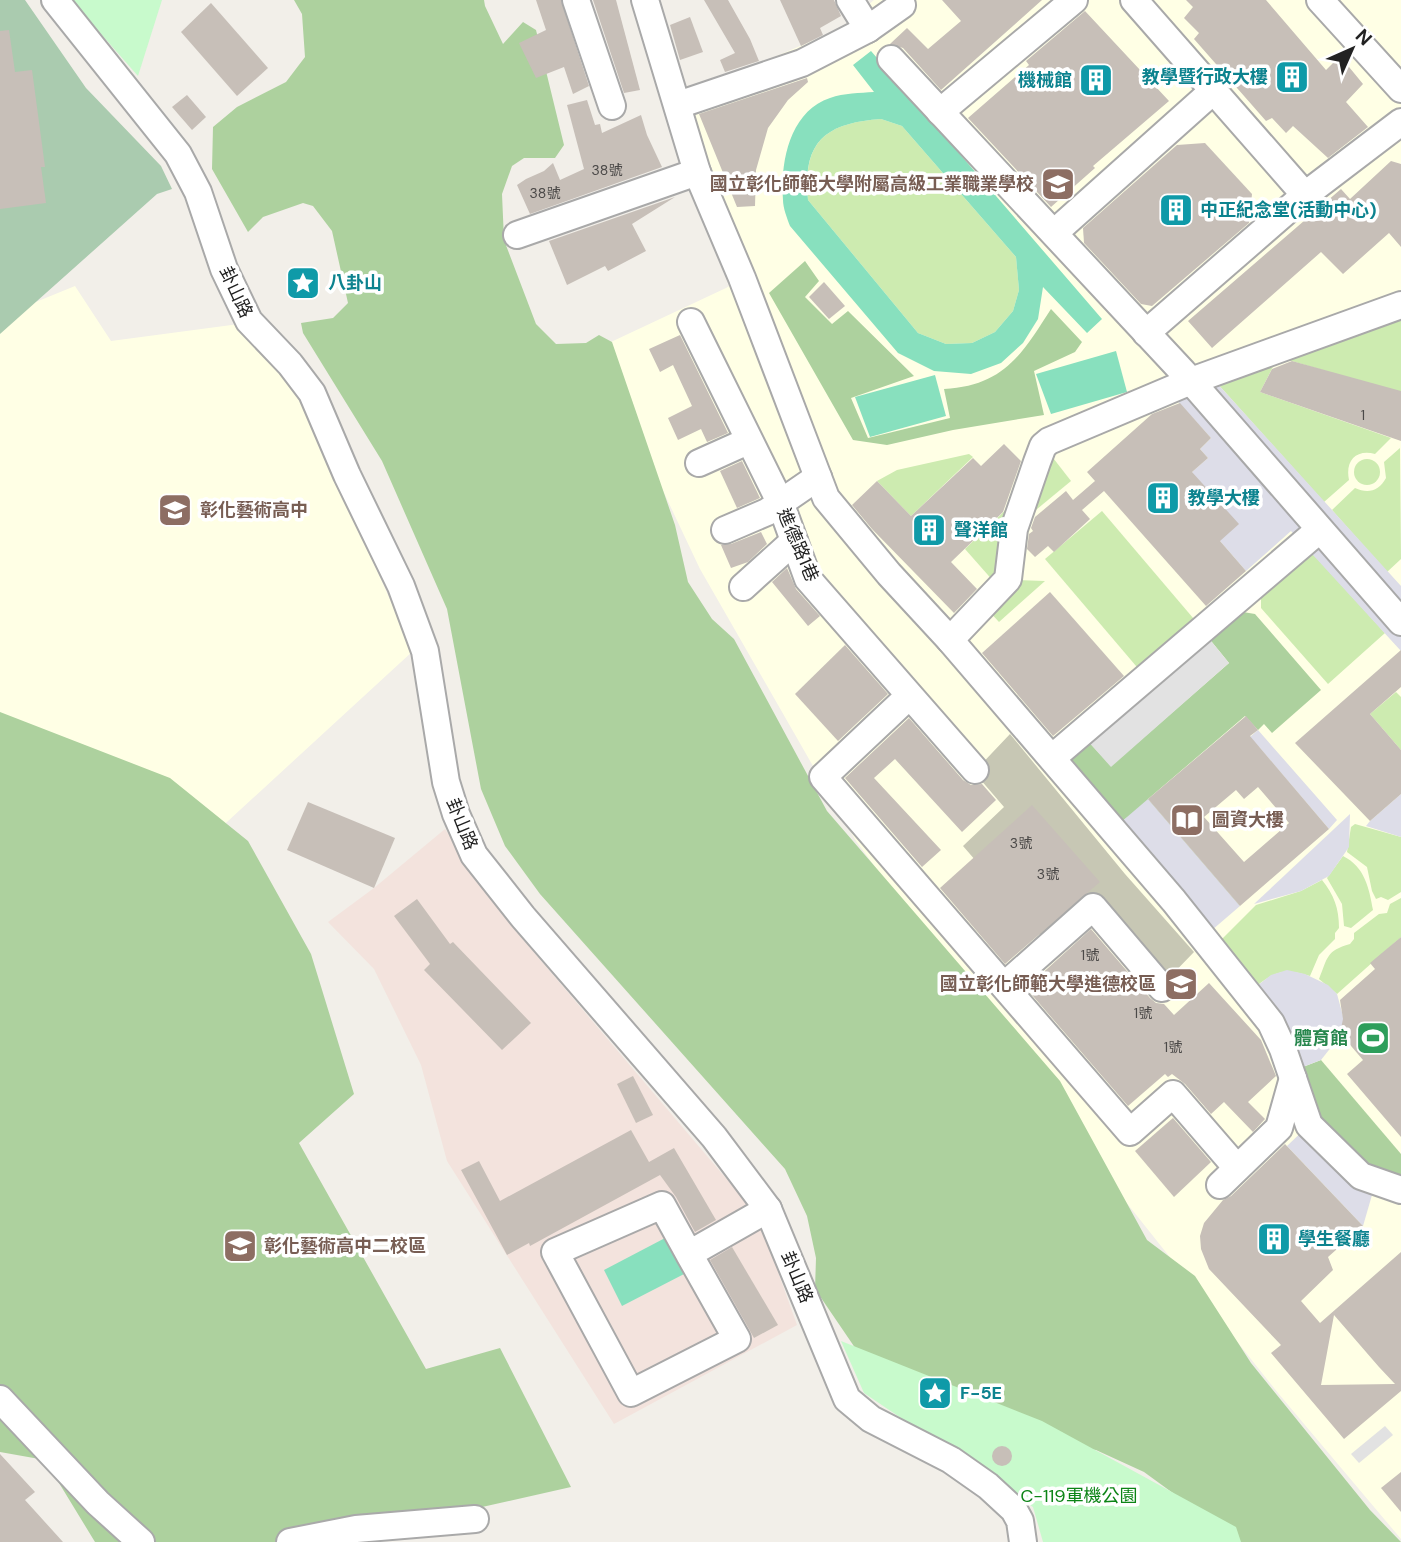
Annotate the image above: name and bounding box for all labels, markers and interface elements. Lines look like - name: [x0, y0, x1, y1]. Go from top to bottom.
- north arrow: [1317, 14, 1387, 84]
- text: N: [1350, 24, 1377, 51]
- building icon: 教學暨行政大樓: [1273, 58, 1311, 96]
- building icon: 機械館: [1077, 61, 1115, 99]
- place label: 教學暨行政大樓: [1142, 65, 1268, 89]
- place label: 機械館: [1018, 68, 1072, 92]
- house number: 38號: [592, 161, 622, 179]
- school or university icon: 國立彰化師範大學附屬高級工業職業學校: [1039, 165, 1077, 203]
- place label: 國立彰化師範大學附屬高級工業職業學校: [710, 172, 1034, 196]
- house number: 38號: [530, 184, 560, 202]
- building icon: 中正紀念堂(活動中心): [1157, 191, 1195, 229]
- place label: 中正紀念堂(活動中心): [1200, 198, 1377, 222]
- street label: 卦山路: [214, 262, 258, 322]
- place icon: 八卦山: [284, 264, 322, 302]
- place label: 八卦山: [328, 271, 382, 295]
- house number: 1: [1361, 406, 1365, 424]
- building icon: 教學大樓: [1144, 479, 1182, 517]
- place label: 教學大樓: [1188, 486, 1260, 510]
- school or university icon: 彰化藝術高中: [156, 491, 194, 529]
- place label: 彰化藝術高中: [200, 498, 308, 522]
- street label: 進德路1巷: [772, 505, 824, 585]
- building icon: 聲洋館: [910, 511, 948, 549]
- place label: 聲洋館: [954, 518, 1008, 542]
- street label: 卦山路: [441, 794, 483, 854]
- library icon: 圖資大樓: [1168, 801, 1206, 839]
- place label: 圖資大樓: [1212, 808, 1284, 832]
- house number: 3號: [1010, 834, 1032, 852]
- house number: 3號: [1037, 865, 1059, 883]
- house number: 1號: [1081, 946, 1099, 964]
- school or university icon: 國立彰化師範大學進德校區: [1162, 965, 1200, 1003]
- place label: 國立彰化師範大學進德校區: [940, 972, 1156, 996]
- house number: 1號: [1134, 1004, 1152, 1022]
- sports icon: 體育館: [1354, 1019, 1392, 1057]
- place label: 體育館: [1294, 1026, 1348, 1050]
- house number: 1號: [1164, 1038, 1182, 1056]
- building icon: 學生餐廳: [1255, 1220, 1293, 1258]
- school or university icon: 彰化藝術高中二校區: [221, 1227, 259, 1265]
- place label: 學生餐廳: [1298, 1227, 1370, 1251]
- place label: 彰化藝術高中二校區: [264, 1234, 426, 1258]
- street label: 卦山路: [775, 1247, 819, 1307]
- place icon: F-5E: [916, 1374, 954, 1412]
- place label: F-5E: [960, 1381, 1002, 1405]
- park label: C-119軍機公園: [1020, 1484, 1138, 1508]

